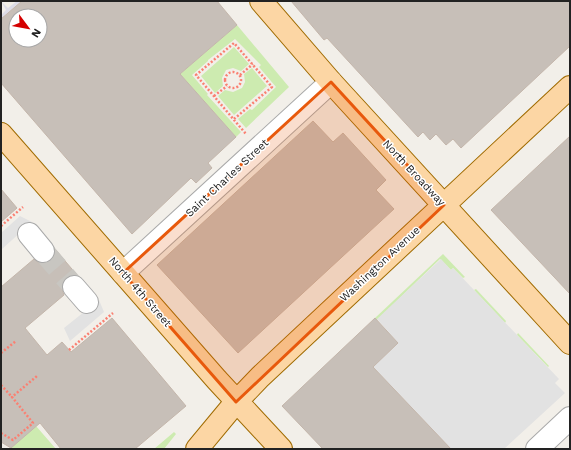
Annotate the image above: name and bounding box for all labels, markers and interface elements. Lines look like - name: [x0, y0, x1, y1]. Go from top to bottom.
- north arrow: [8, 8, 48, 48]
- text: N: [28, 26, 44, 40]
- street label: Saint Charles Street: [183, 136, 271, 220]
- street label: North Broadway: [380, 137, 448, 209]
- street label: Washington Avenue: [337, 224, 423, 304]
- street label: North 4th Street: [106, 254, 174, 330]

